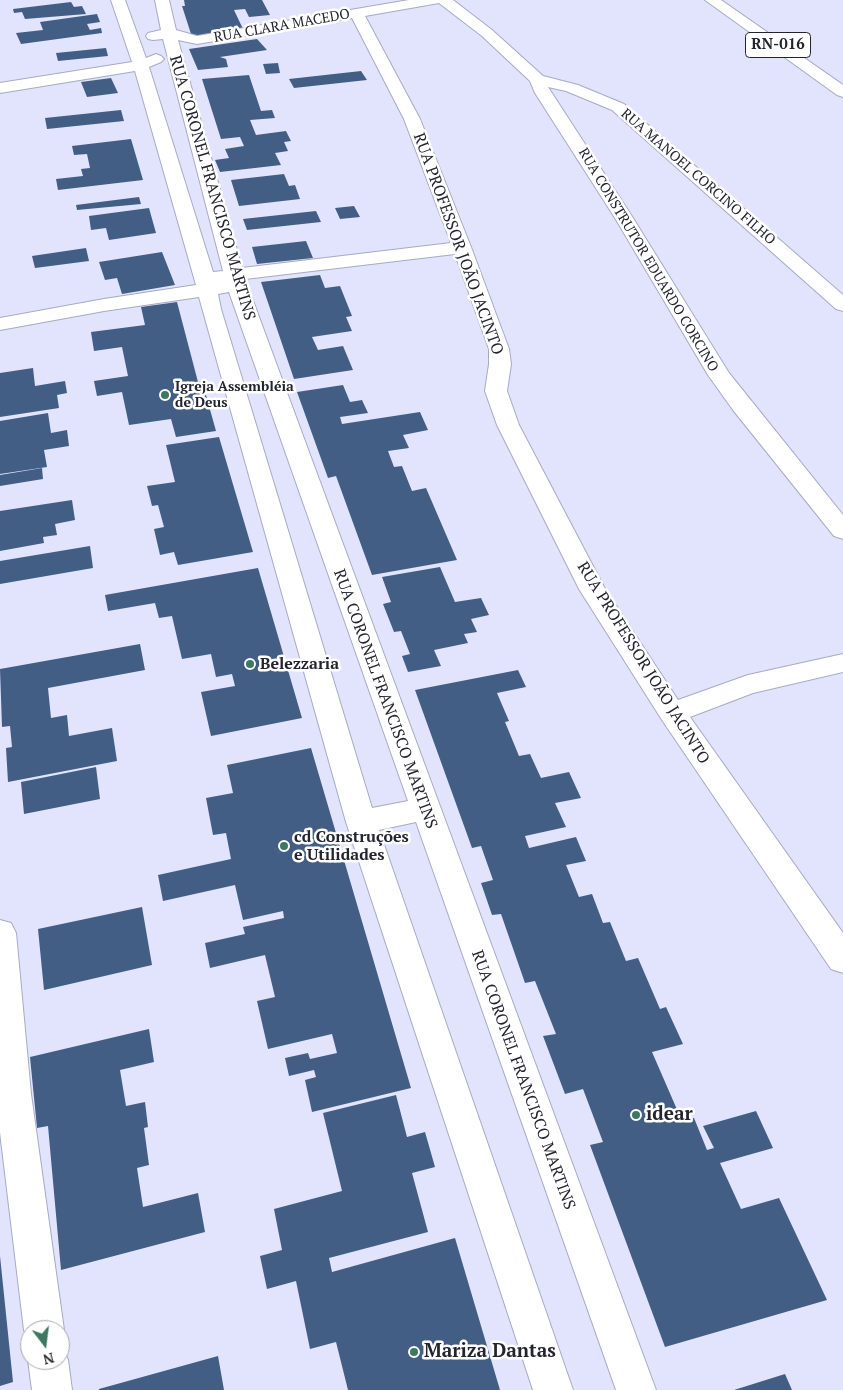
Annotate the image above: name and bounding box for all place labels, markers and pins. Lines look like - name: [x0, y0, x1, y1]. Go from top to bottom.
- place label: Igreja Assembléia de Deus: [175, 379, 294, 412]
- marker: Igreja Assembléia de Deus: [159, 389, 171, 401]
- place label: Belezzaria: [260, 654, 339, 674]
- marker: Belezzaria: [244, 658, 256, 670]
- place label: cd Construções e Utilidades: [294, 827, 409, 865]
- marker: cd Construções e Utilidades: [278, 840, 290, 852]
- place label: idear: [646, 1104, 693, 1126]
- marker: idear: [630, 1109, 642, 1121]
- place label: Mariza Dantas: [424, 1341, 556, 1363]
- marker: Mariza Dantas: [408, 1346, 420, 1358]

